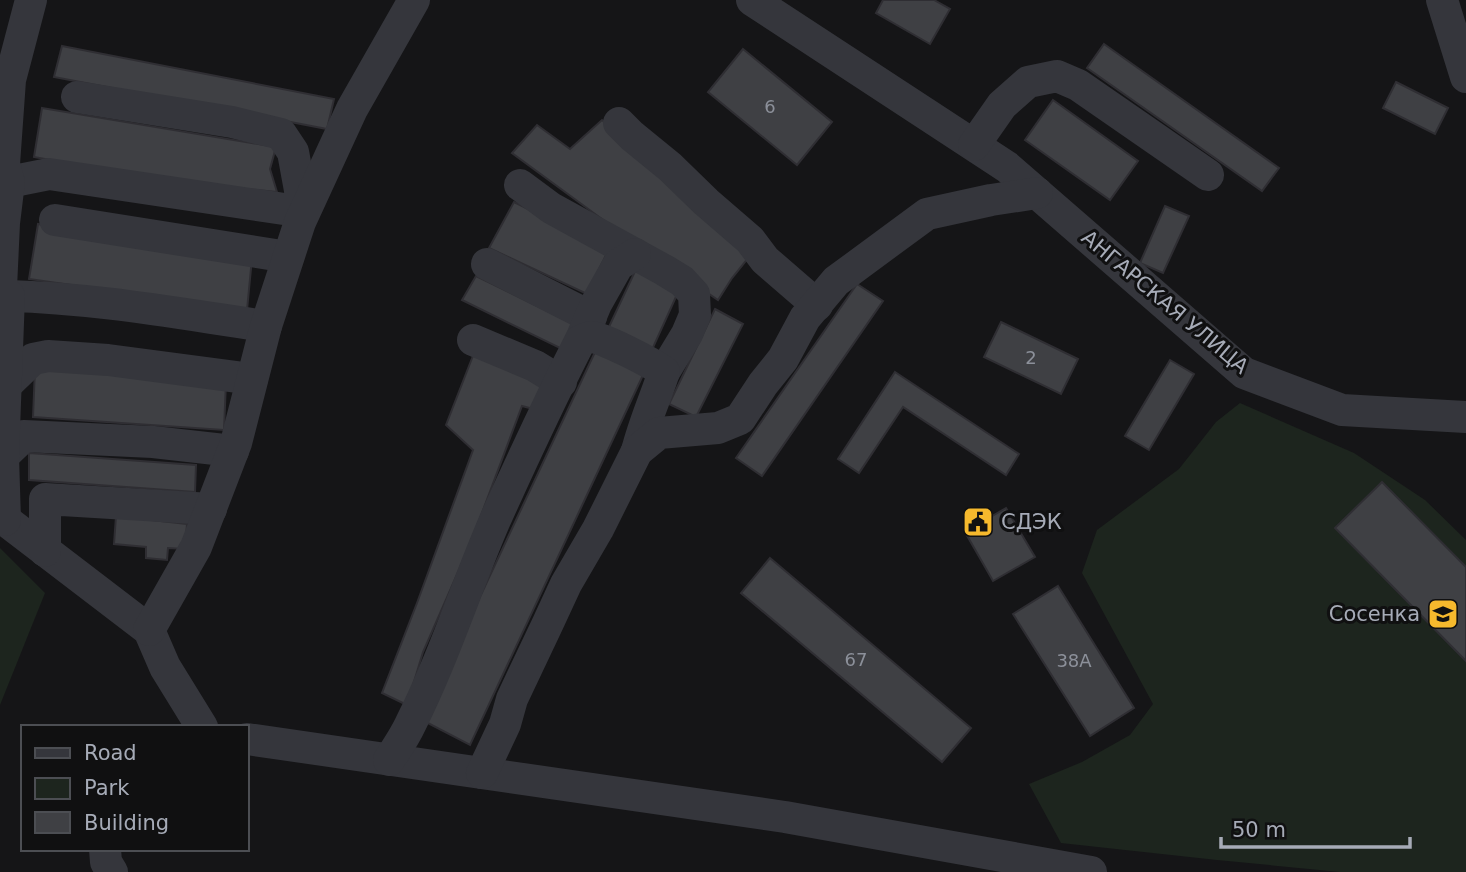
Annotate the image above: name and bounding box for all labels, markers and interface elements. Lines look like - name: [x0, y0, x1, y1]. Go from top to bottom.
- house number: 6: [764, 96, 776, 117]
- street label: АНГАРСКАЯ УЛИЦА: [1077, 225, 1254, 379]
- house number: 2: [1025, 347, 1037, 368]
- public building icon: СДЭК: [961, 505, 995, 539]
- place label: СДЭК: [1001, 510, 1062, 534]
- school or university icon: Сосенка: [1426, 597, 1460, 631]
- place label: Сосенка: [1329, 602, 1420, 626]
- house number: 67: [845, 649, 867, 670]
- house number: 38А: [1056, 650, 1092, 671]
- legend: [21, 725, 248, 851]
- text: Road: [84, 741, 137, 765]
- text: Park: [84, 776, 130, 800]
- scale bar: [1221, 806, 1410, 850]
- text: Building: [84, 811, 169, 835]
- text: 50 m: [1232, 818, 1286, 842]

